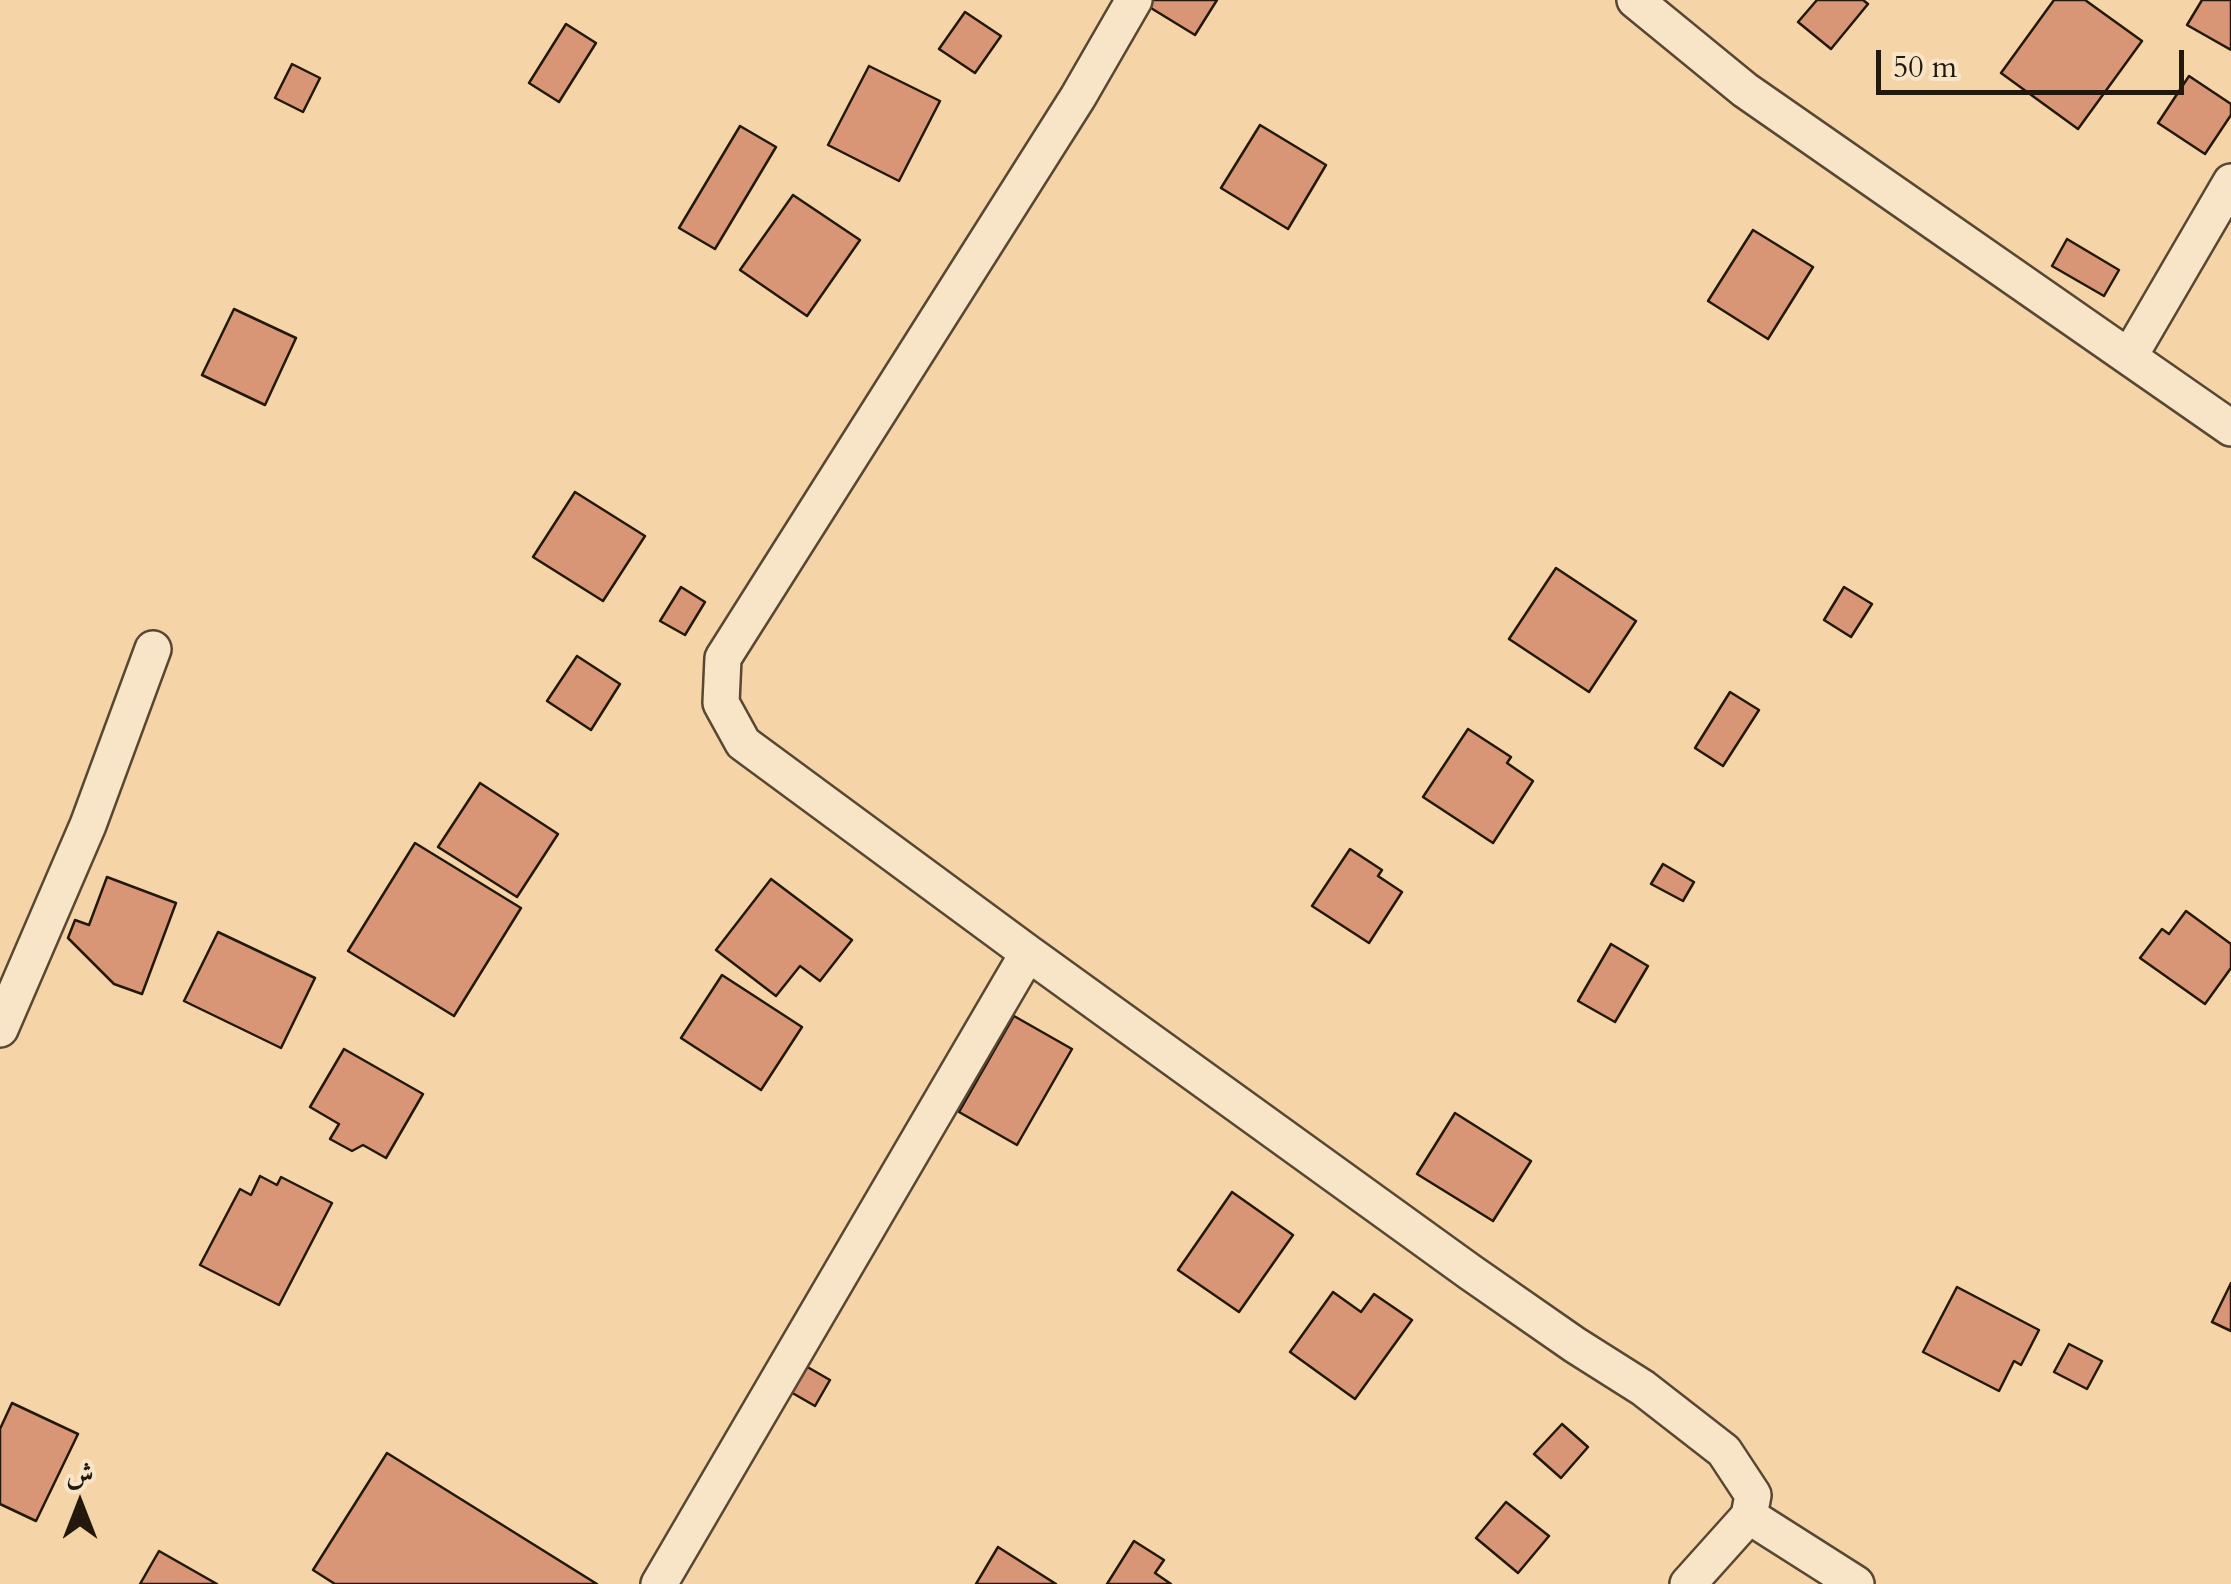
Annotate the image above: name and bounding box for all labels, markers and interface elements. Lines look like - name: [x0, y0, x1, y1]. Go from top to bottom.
- scale bar: [1881, 30, 2188, 92]
- text: 50 m: [1893, 47, 1957, 88]
- north arrow: [30, 1454, 130, 1554]
- text: ش: [66, 1455, 94, 1493]

